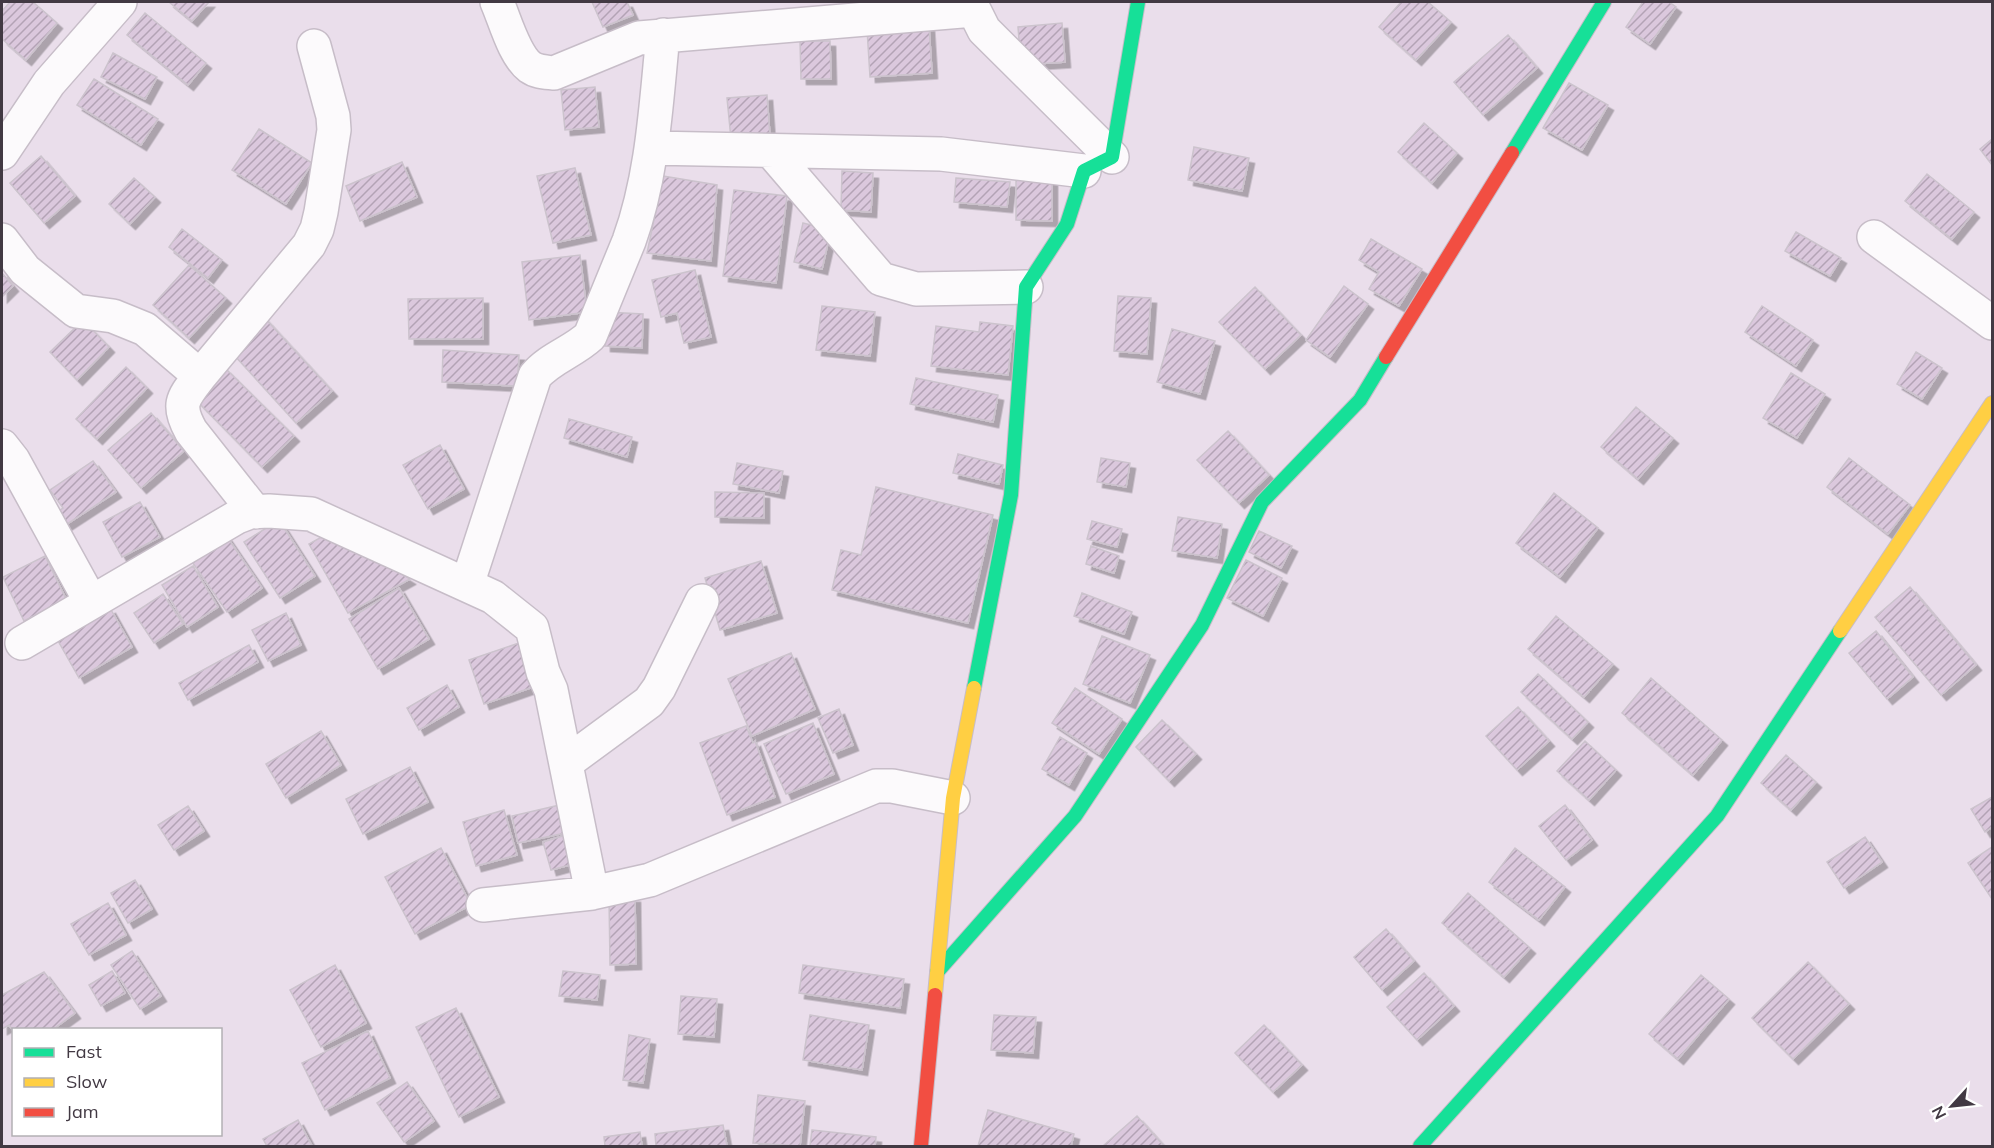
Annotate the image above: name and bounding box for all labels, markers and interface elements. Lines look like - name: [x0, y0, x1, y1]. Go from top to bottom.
- legend: [12, 1028, 222, 1136]
- text: Fast: [66, 1040, 102, 1063]
- text: Slow: [66, 1070, 108, 1093]
- north arrow: [1922, 1076, 1982, 1136]
- text: Jam: [66, 1100, 99, 1123]
- text: N: [1927, 1103, 1950, 1123]

